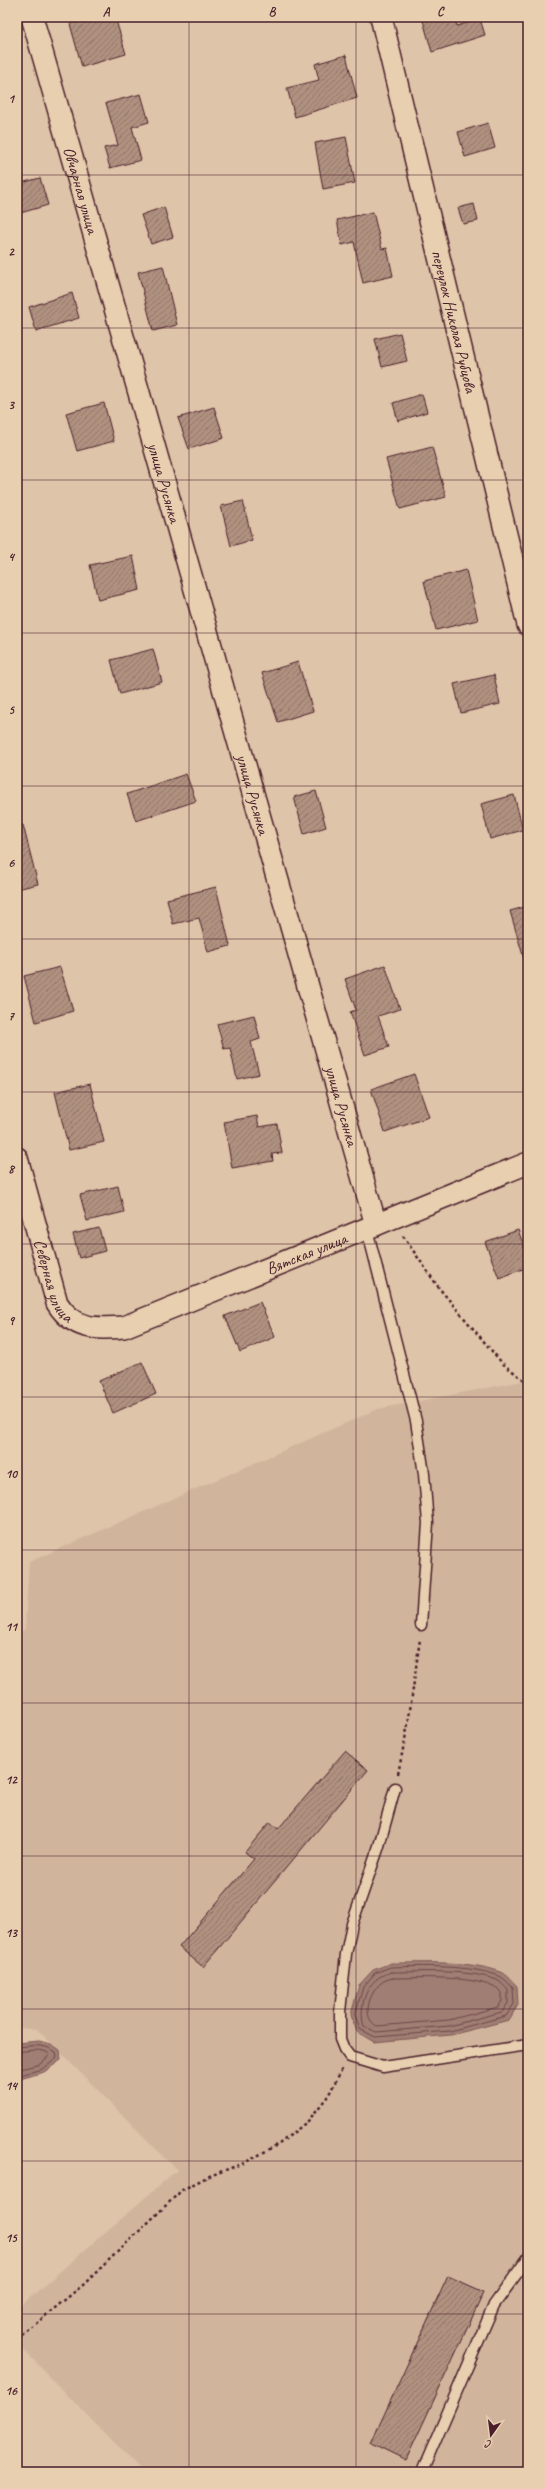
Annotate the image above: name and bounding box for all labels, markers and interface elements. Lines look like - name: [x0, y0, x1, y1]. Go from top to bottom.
- text: A: [103, 4, 111, 20]
- text: B: [269, 4, 277, 20]
- text: C: [437, 4, 445, 20]
- text: 1: [8, 91, 16, 107]
- street label: Овчарная улица: [58, 144, 104, 238]
- text: 2: [8, 244, 15, 260]
- street label: переулок Николая Рубцова: [427, 248, 482, 396]
- text: 3: [8, 397, 15, 413]
- street label: улица Русянка: [142, 439, 186, 527]
- text: 4: [8, 549, 16, 565]
- text: 5: [8, 702, 15, 718]
- street label: улица Русянка: [231, 751, 275, 839]
- text: 6: [8, 855, 15, 871]
- text: 7: [8, 1008, 15, 1024]
- street label: улица Русянка: [320, 1062, 364, 1150]
- text: 8: [8, 1161, 16, 1177]
- street label: Вятская улица: [263, 1227, 352, 1279]
- street label: Северная улица: [29, 1237, 79, 1328]
- text: 9: [8, 1313, 15, 1329]
- text: 10: [5, 1466, 18, 1482]
- text: 11: [5, 1619, 19, 1635]
- text: 12: [5, 1772, 18, 1788]
- text: 13: [5, 1925, 18, 1941]
- text: 14: [5, 2078, 19, 2094]
- text: 15: [5, 2230, 18, 2246]
- text: 16: [5, 2383, 18, 2399]
- north arrow: [471, 2415, 511, 2455]
- text: С: [483, 2437, 493, 2452]

